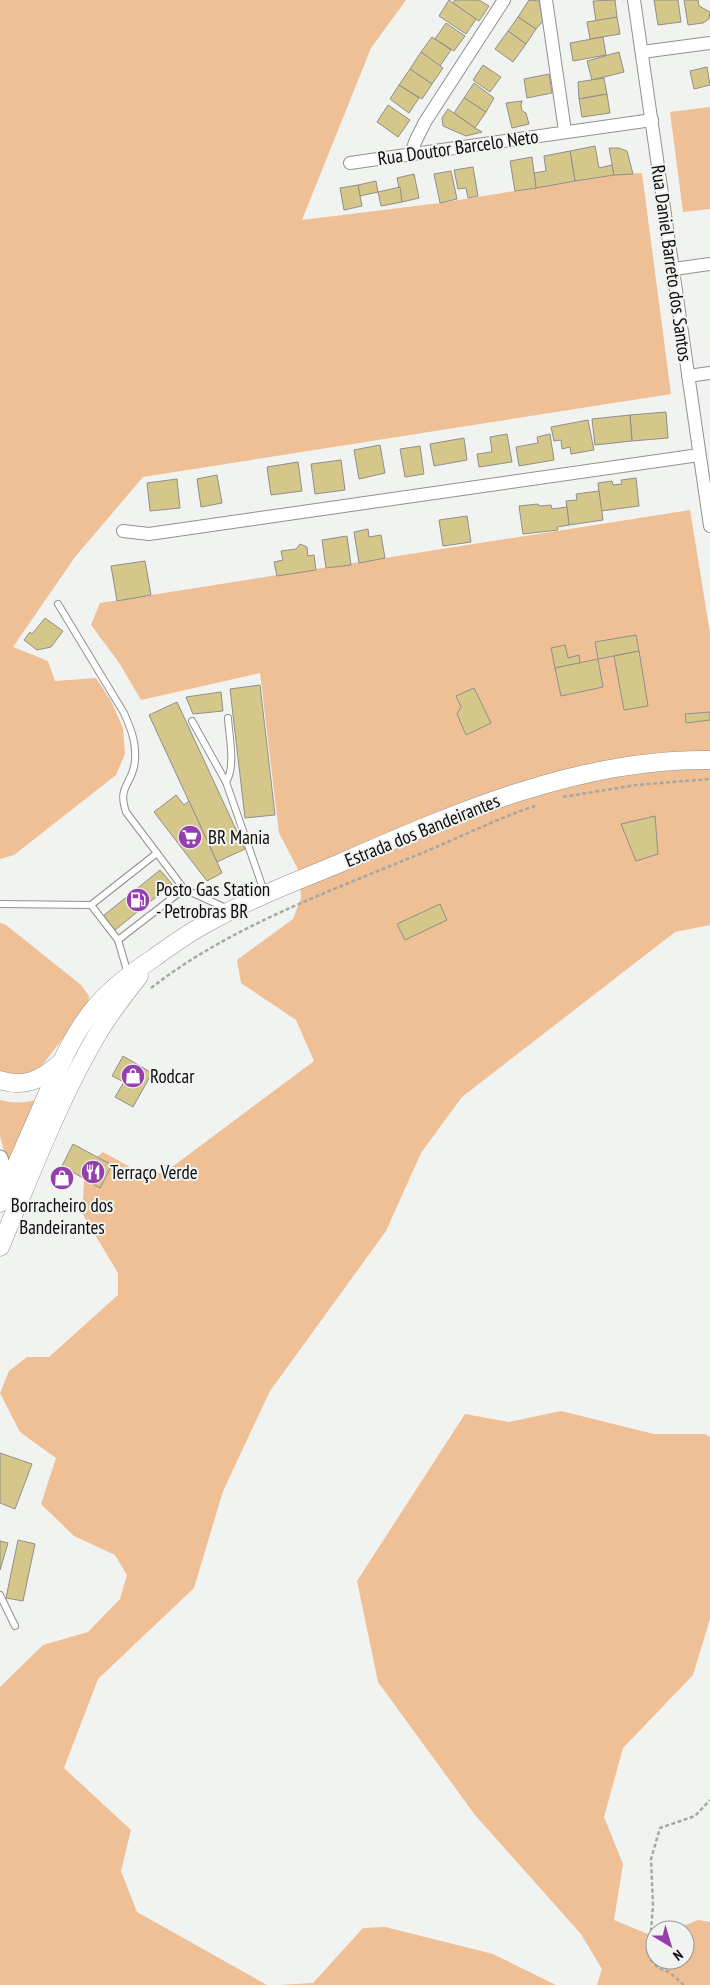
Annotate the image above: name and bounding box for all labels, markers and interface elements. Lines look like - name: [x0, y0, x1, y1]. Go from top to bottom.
- street label: Rua Doutor Barcelo Neto: [376, 124, 540, 170]
- street label: Rua Daniel Barreto dos Santos: [646, 163, 698, 363]
- street label: Estrada dos Bandeirantes: [341, 788, 503, 872]
- supermarket icon: BR Mania: [177, 824, 203, 850]
- place label: BR Mania: [208, 825, 270, 849]
- place label: Posto Gas Station - Petrobras BR: [156, 877, 270, 923]
- fuel station icon: Posto Gas Station - Petrobras BR: [125, 887, 151, 913]
- shop icon: Rodcar: [120, 1063, 146, 1089]
- place label: Rodcar: [150, 1064, 195, 1088]
- restaurant icon: Terraço Verde: [80, 1159, 106, 1185]
- place label: Terraço Verde: [110, 1160, 198, 1184]
- shop icon: Borracheiro dos Bandeirantes: [49, 1165, 75, 1191]
- place label: Borracheiro dos Bandeirantes: [11, 1193, 113, 1239]
- north arrow: [645, 1920, 695, 1970]
- text: N: [669, 1946, 687, 1965]

